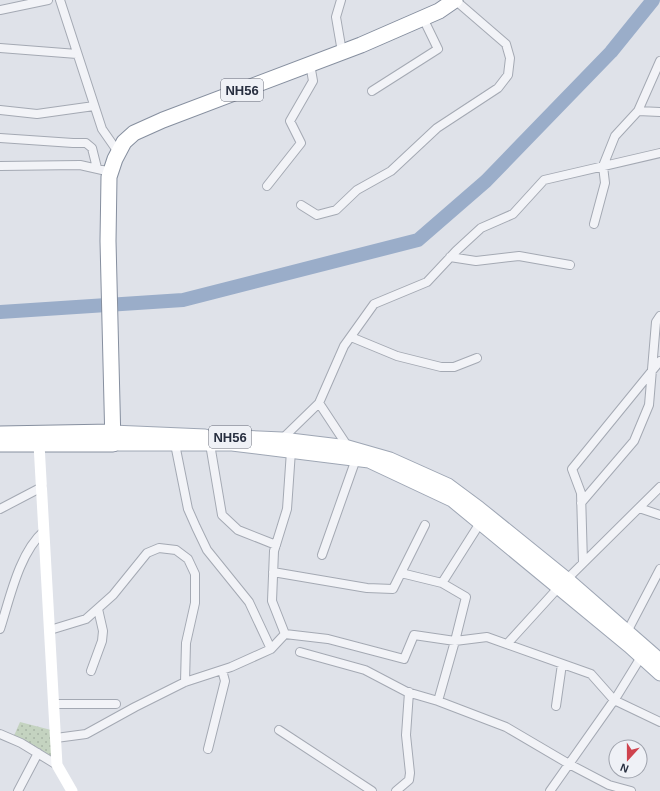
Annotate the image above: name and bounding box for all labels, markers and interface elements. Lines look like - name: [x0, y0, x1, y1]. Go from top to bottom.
- road number: NH56: [221, 79, 263, 101]
- road number: NH56: [209, 426, 251, 448]
- north arrow: [608, 739, 648, 779]
- text: N: [619, 761, 630, 775]

